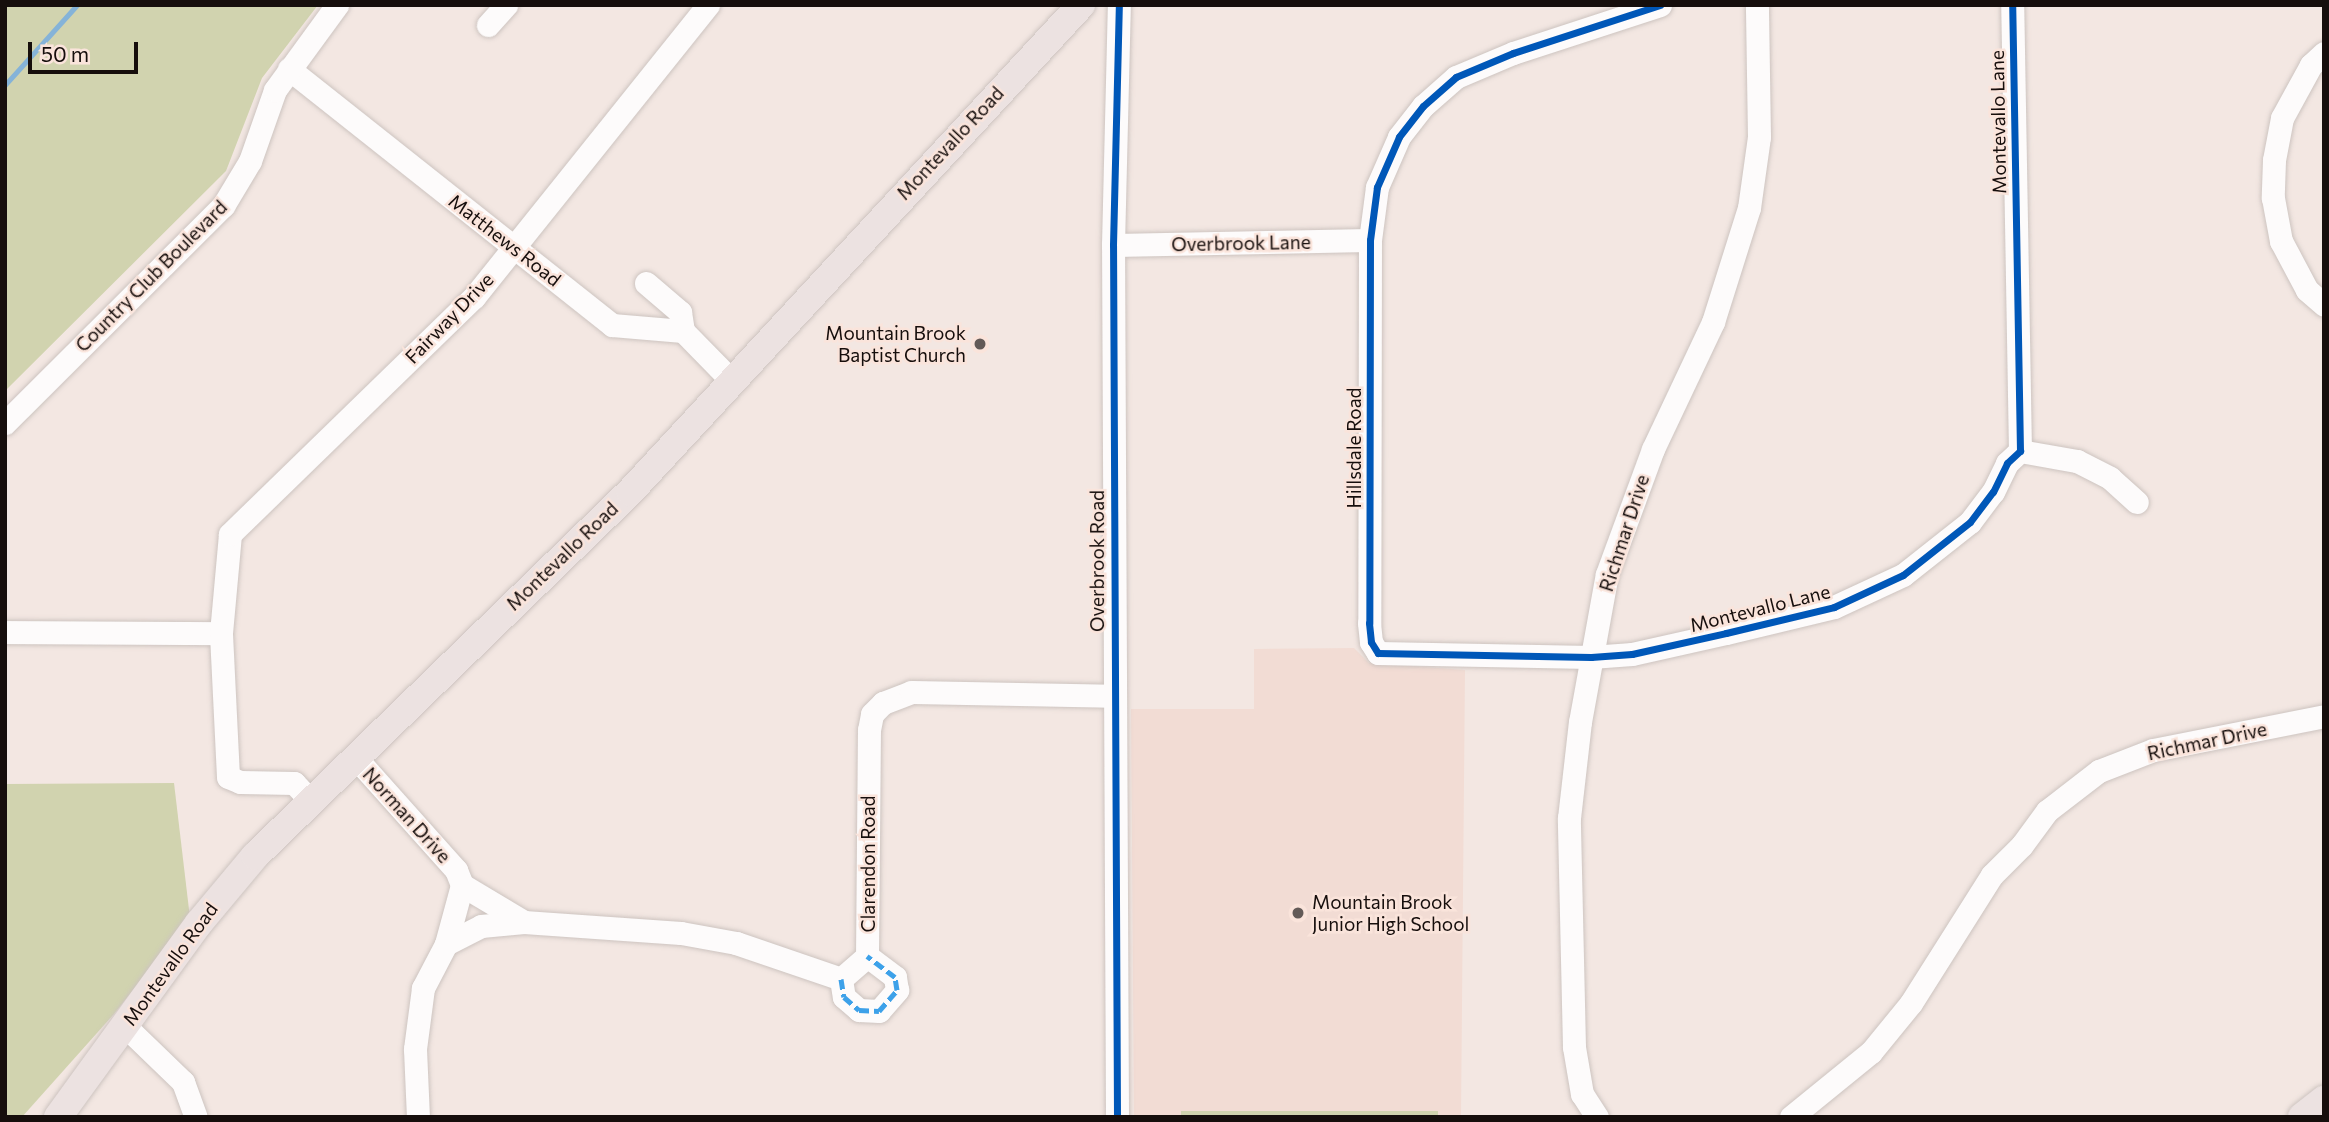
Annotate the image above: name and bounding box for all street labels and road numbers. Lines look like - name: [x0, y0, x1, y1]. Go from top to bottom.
- street label: Montevallo Lane: [1985, 50, 2011, 194]
- street label: Montevallo Road: [892, 82, 1008, 204]
- street label: Matthews Road: [444, 189, 566, 291]
- street label: Country Club Boulevard: [71, 196, 231, 356]
- street label: Overbrook Lane: [1171, 230, 1311, 256]
- street label: Fairway Drive: [400, 268, 498, 368]
- street label: Hillsdale Road: [1343, 387, 1365, 509]
- street label: Richmar Drive: [1594, 472, 1654, 594]
- street label: Overbrook Road: [1086, 490, 1108, 632]
- street label: Montevallo Road: [501, 497, 623, 615]
- street label: Montevallo Lane: [1688, 580, 1832, 636]
- street label: Richmar Drive: [2145, 717, 2269, 765]
- street label: Norman Drive: [358, 763, 456, 867]
- street label: Clarendon Road: [857, 795, 879, 933]
- street label: Montevallo Road: [118, 898, 222, 1030]

